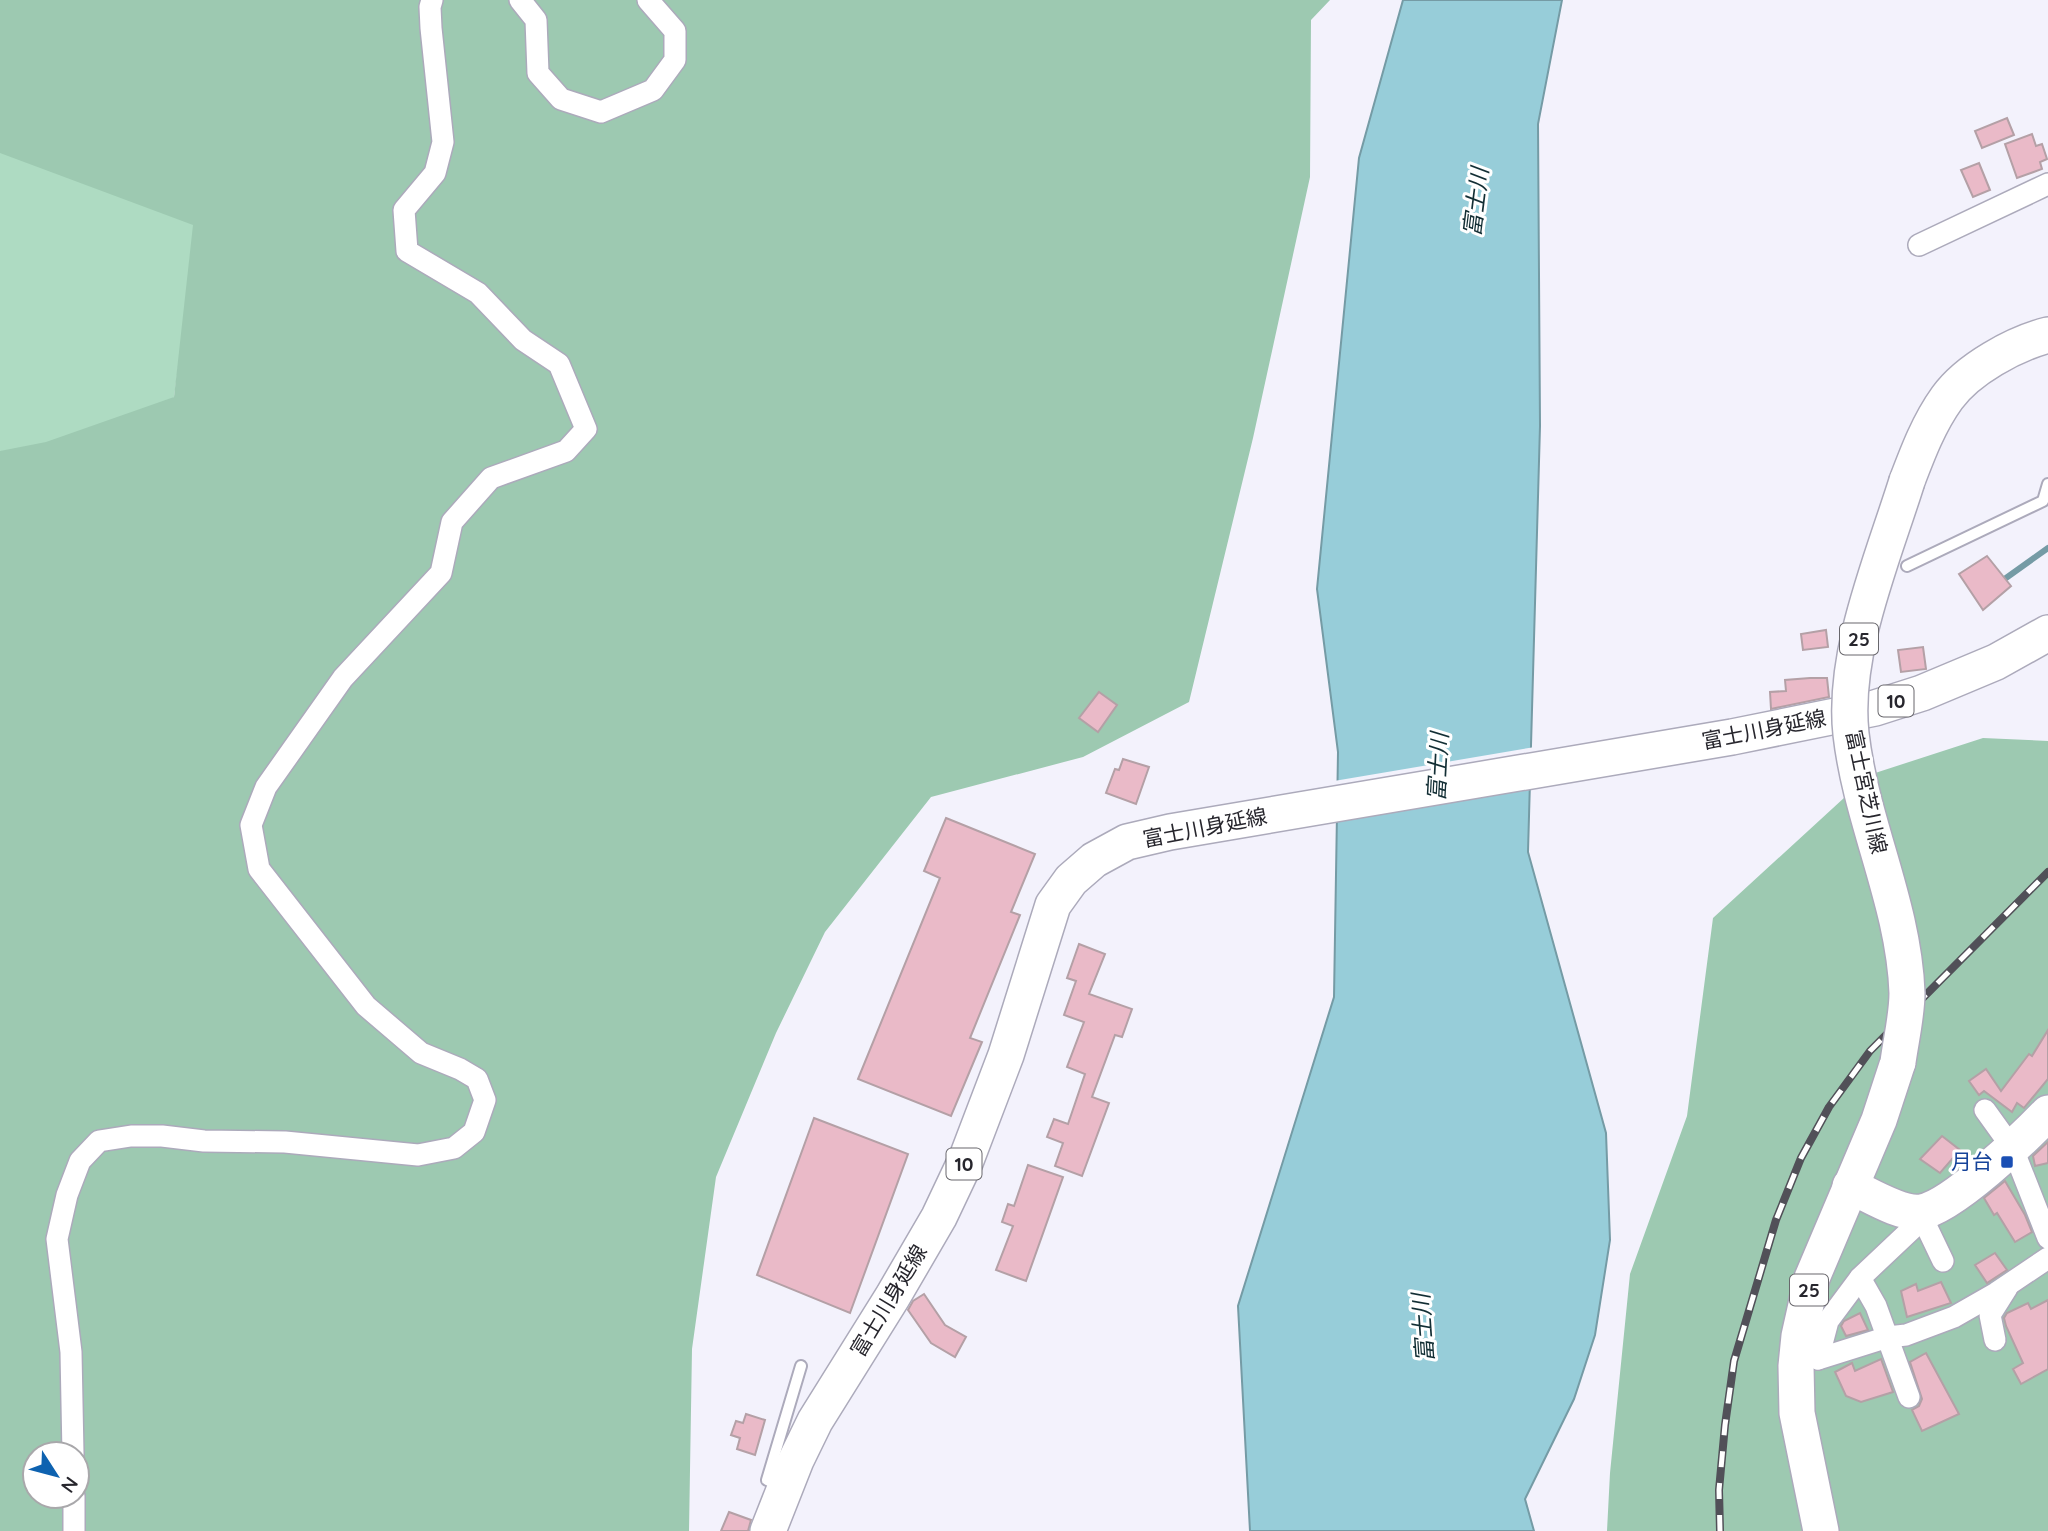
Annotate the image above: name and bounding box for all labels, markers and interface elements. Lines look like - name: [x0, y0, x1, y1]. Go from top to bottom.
- water label: 富士川: [1457, 163, 1494, 238]
- road number: 25: [1840, 624, 1878, 654]
- road number: 10: [1878, 686, 1913, 716]
- street label: 富士川身延線: [1699, 704, 1828, 754]
- street label: 富士宮芝川線: [1841, 727, 1893, 856]
- water label: 富士川: [1421, 729, 1454, 802]
- street label: 富士川身延線: [1140, 802, 1269, 852]
- road number: 10: [946, 1148, 982, 1180]
- place label: 月台: [1951, 1148, 1993, 1174]
- marker: 月台: [1999, 1154, 2015, 1170]
- street label: 富士川身延線: [845, 1240, 932, 1361]
- road number: 25: [1790, 1274, 1828, 1306]
- water label: 富士川: [1405, 1290, 1439, 1363]
- north arrow: [21, 1440, 91, 1510]
- text: N: [56, 1472, 84, 1498]

